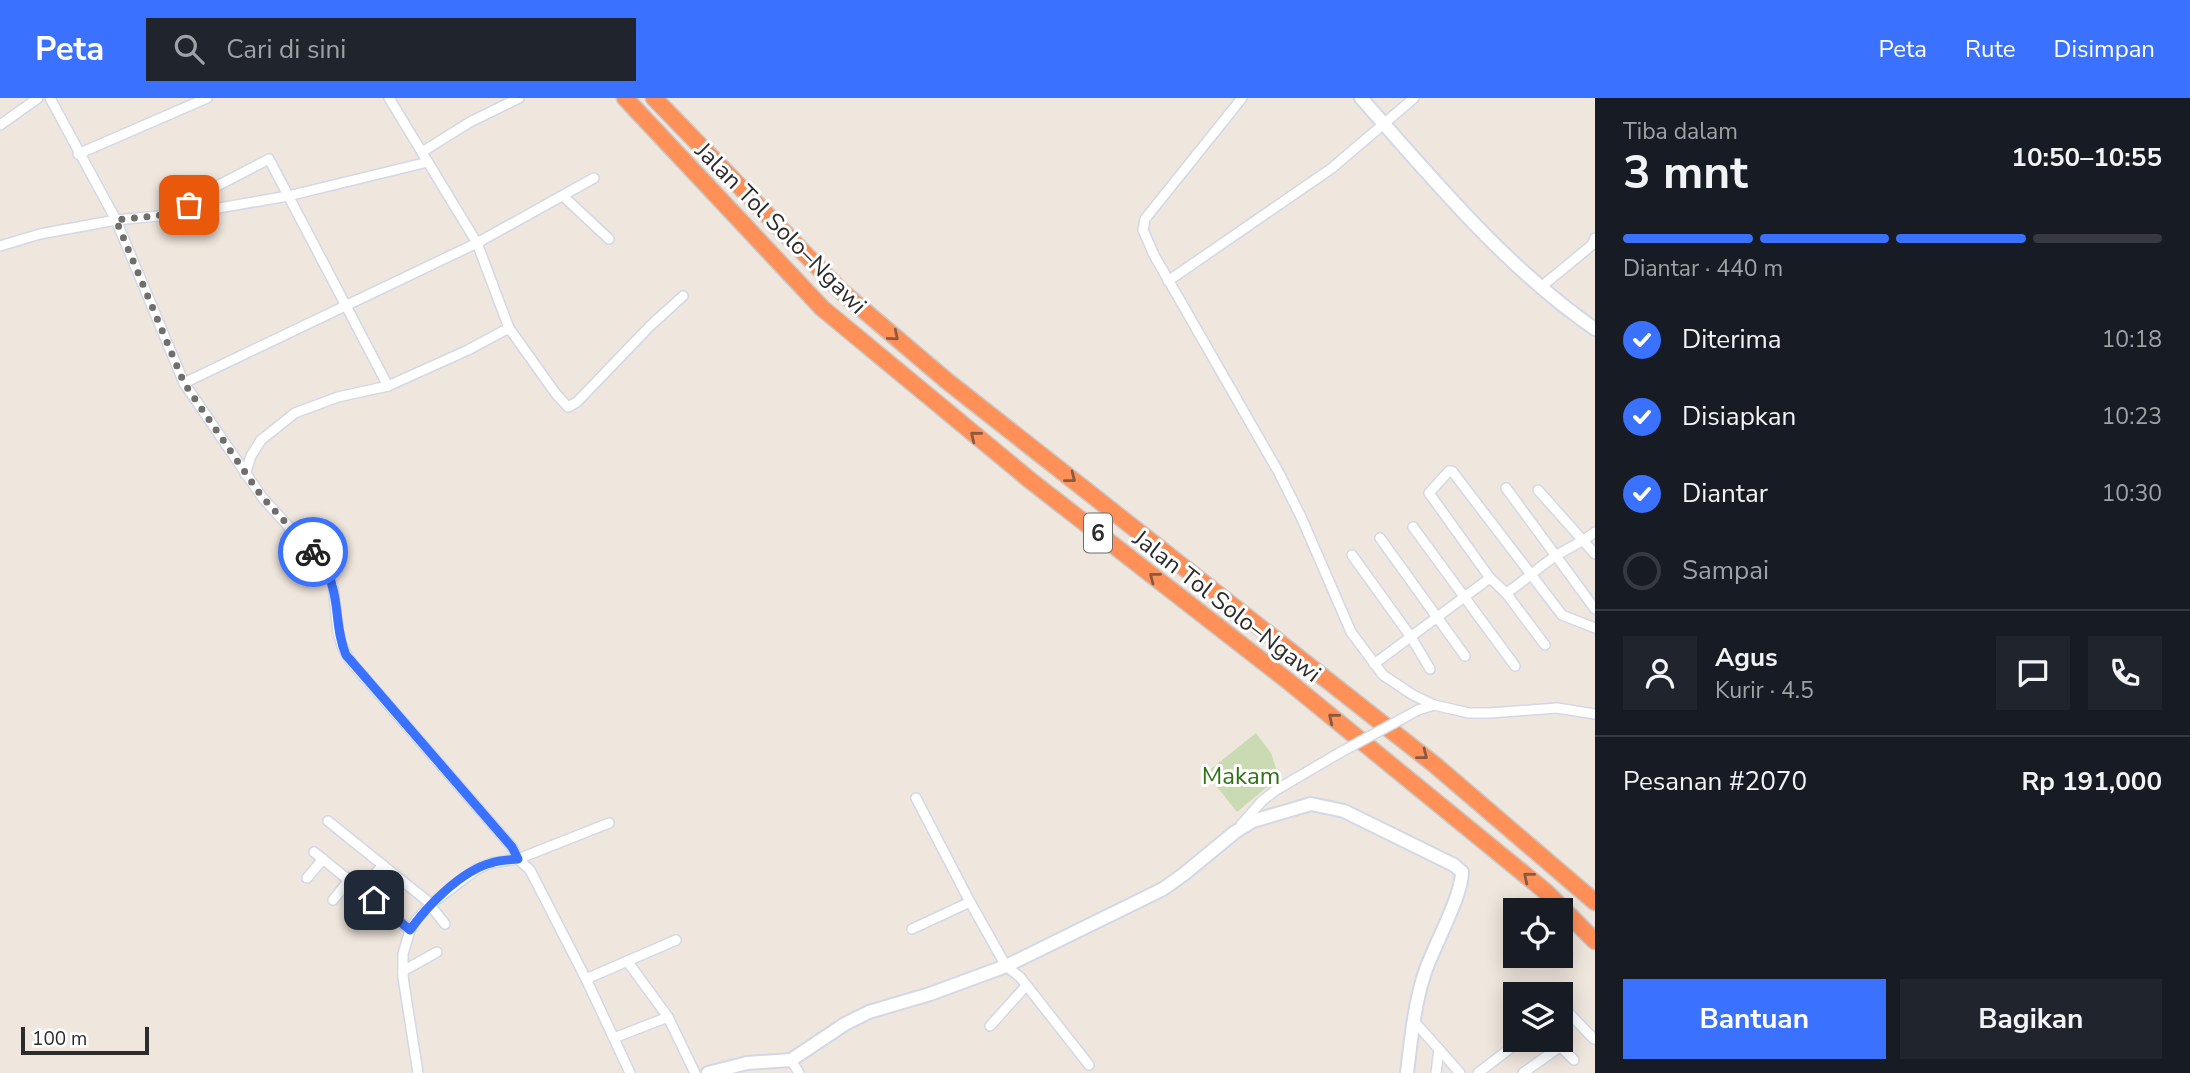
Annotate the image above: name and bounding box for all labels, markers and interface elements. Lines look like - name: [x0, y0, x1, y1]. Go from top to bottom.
- search box: [146, 18, 636, 81]
- text: Peta: [35, 27, 104, 72]
- icon: search: [170, 30, 208, 68]
- text: Cari di sini: [226, 32, 346, 67]
- text: Peta: [1878, 33, 1927, 65]
- text: Rute: [1965, 33, 2016, 65]
- text: Disimpan: [2054, 33, 2155, 65]
- text: Tiba dalam: [1623, 116, 1738, 147]
- street label: Jalan Tol Solo–Ngawi: [688, 135, 874, 321]
- text: 10:50–10:55: [2011, 140, 2162, 175]
- text: 3 mnt: [1623, 141, 1748, 204]
- pin: [159, 175, 219, 235]
- icon: bag: [170, 186, 208, 224]
- text: Diantar · 440 m: [1623, 253, 1783, 284]
- icon: check: [1623, 321, 1661, 359]
- text: Diterima: [1682, 322, 1782, 357]
- text: 10:18: [2102, 324, 2162, 355]
- one-way arrow: [885, 328, 898, 340]
- icon: check: [1623, 398, 1661, 436]
- text: Disiapkan: [1682, 399, 1796, 434]
- text: 10:23: [2102, 401, 2162, 432]
- one-way arrow: [971, 432, 984, 444]
- one-way arrow: [1063, 470, 1076, 483]
- icon: check: [1623, 475, 1661, 513]
- text: Diantar: [1682, 476, 1768, 511]
- text: 10:30: [2102, 478, 2162, 509]
- road number: 6: [1084, 514, 1112, 552]
- courier: [278, 517, 348, 587]
- street label: Jalan Tol Solo–Ngawi: [1126, 522, 1328, 690]
- icon: bike: [294, 533, 332, 571]
- text: Sampai: [1682, 553, 1769, 588]
- one-way arrow: [1149, 572, 1162, 585]
- button: person: [1623, 636, 1697, 710]
- button: chat: [1996, 636, 2070, 710]
- button: phone: [2088, 636, 2162, 710]
- text: Agus: [1715, 640, 1778, 675]
- text: Kurir · 4.5: [1715, 675, 1814, 706]
- one-way arrow: [1328, 713, 1340, 726]
- one-way arrow: [1415, 747, 1428, 760]
- park label: Makam: [1202, 760, 1280, 792]
- text: Pesanan #2070: [1623, 764, 1807, 799]
- text: Rp 191,000: [2021, 764, 2162, 799]
- pin: [344, 870, 404, 930]
- one-way arrow: [1523, 873, 1536, 885]
- icon: home: [355, 881, 393, 919]
- map controls: [1503, 898, 1573, 1052]
- button: locate: [1503, 898, 1573, 968]
- button: Bantuan: [1623, 979, 1886, 1059]
- button: Bagikan: [1900, 979, 2162, 1059]
- button: layers: [1503, 982, 1573, 1052]
- scale bar: [21, 1024, 149, 1056]
- text: 100 m: [32, 1026, 87, 1052]

